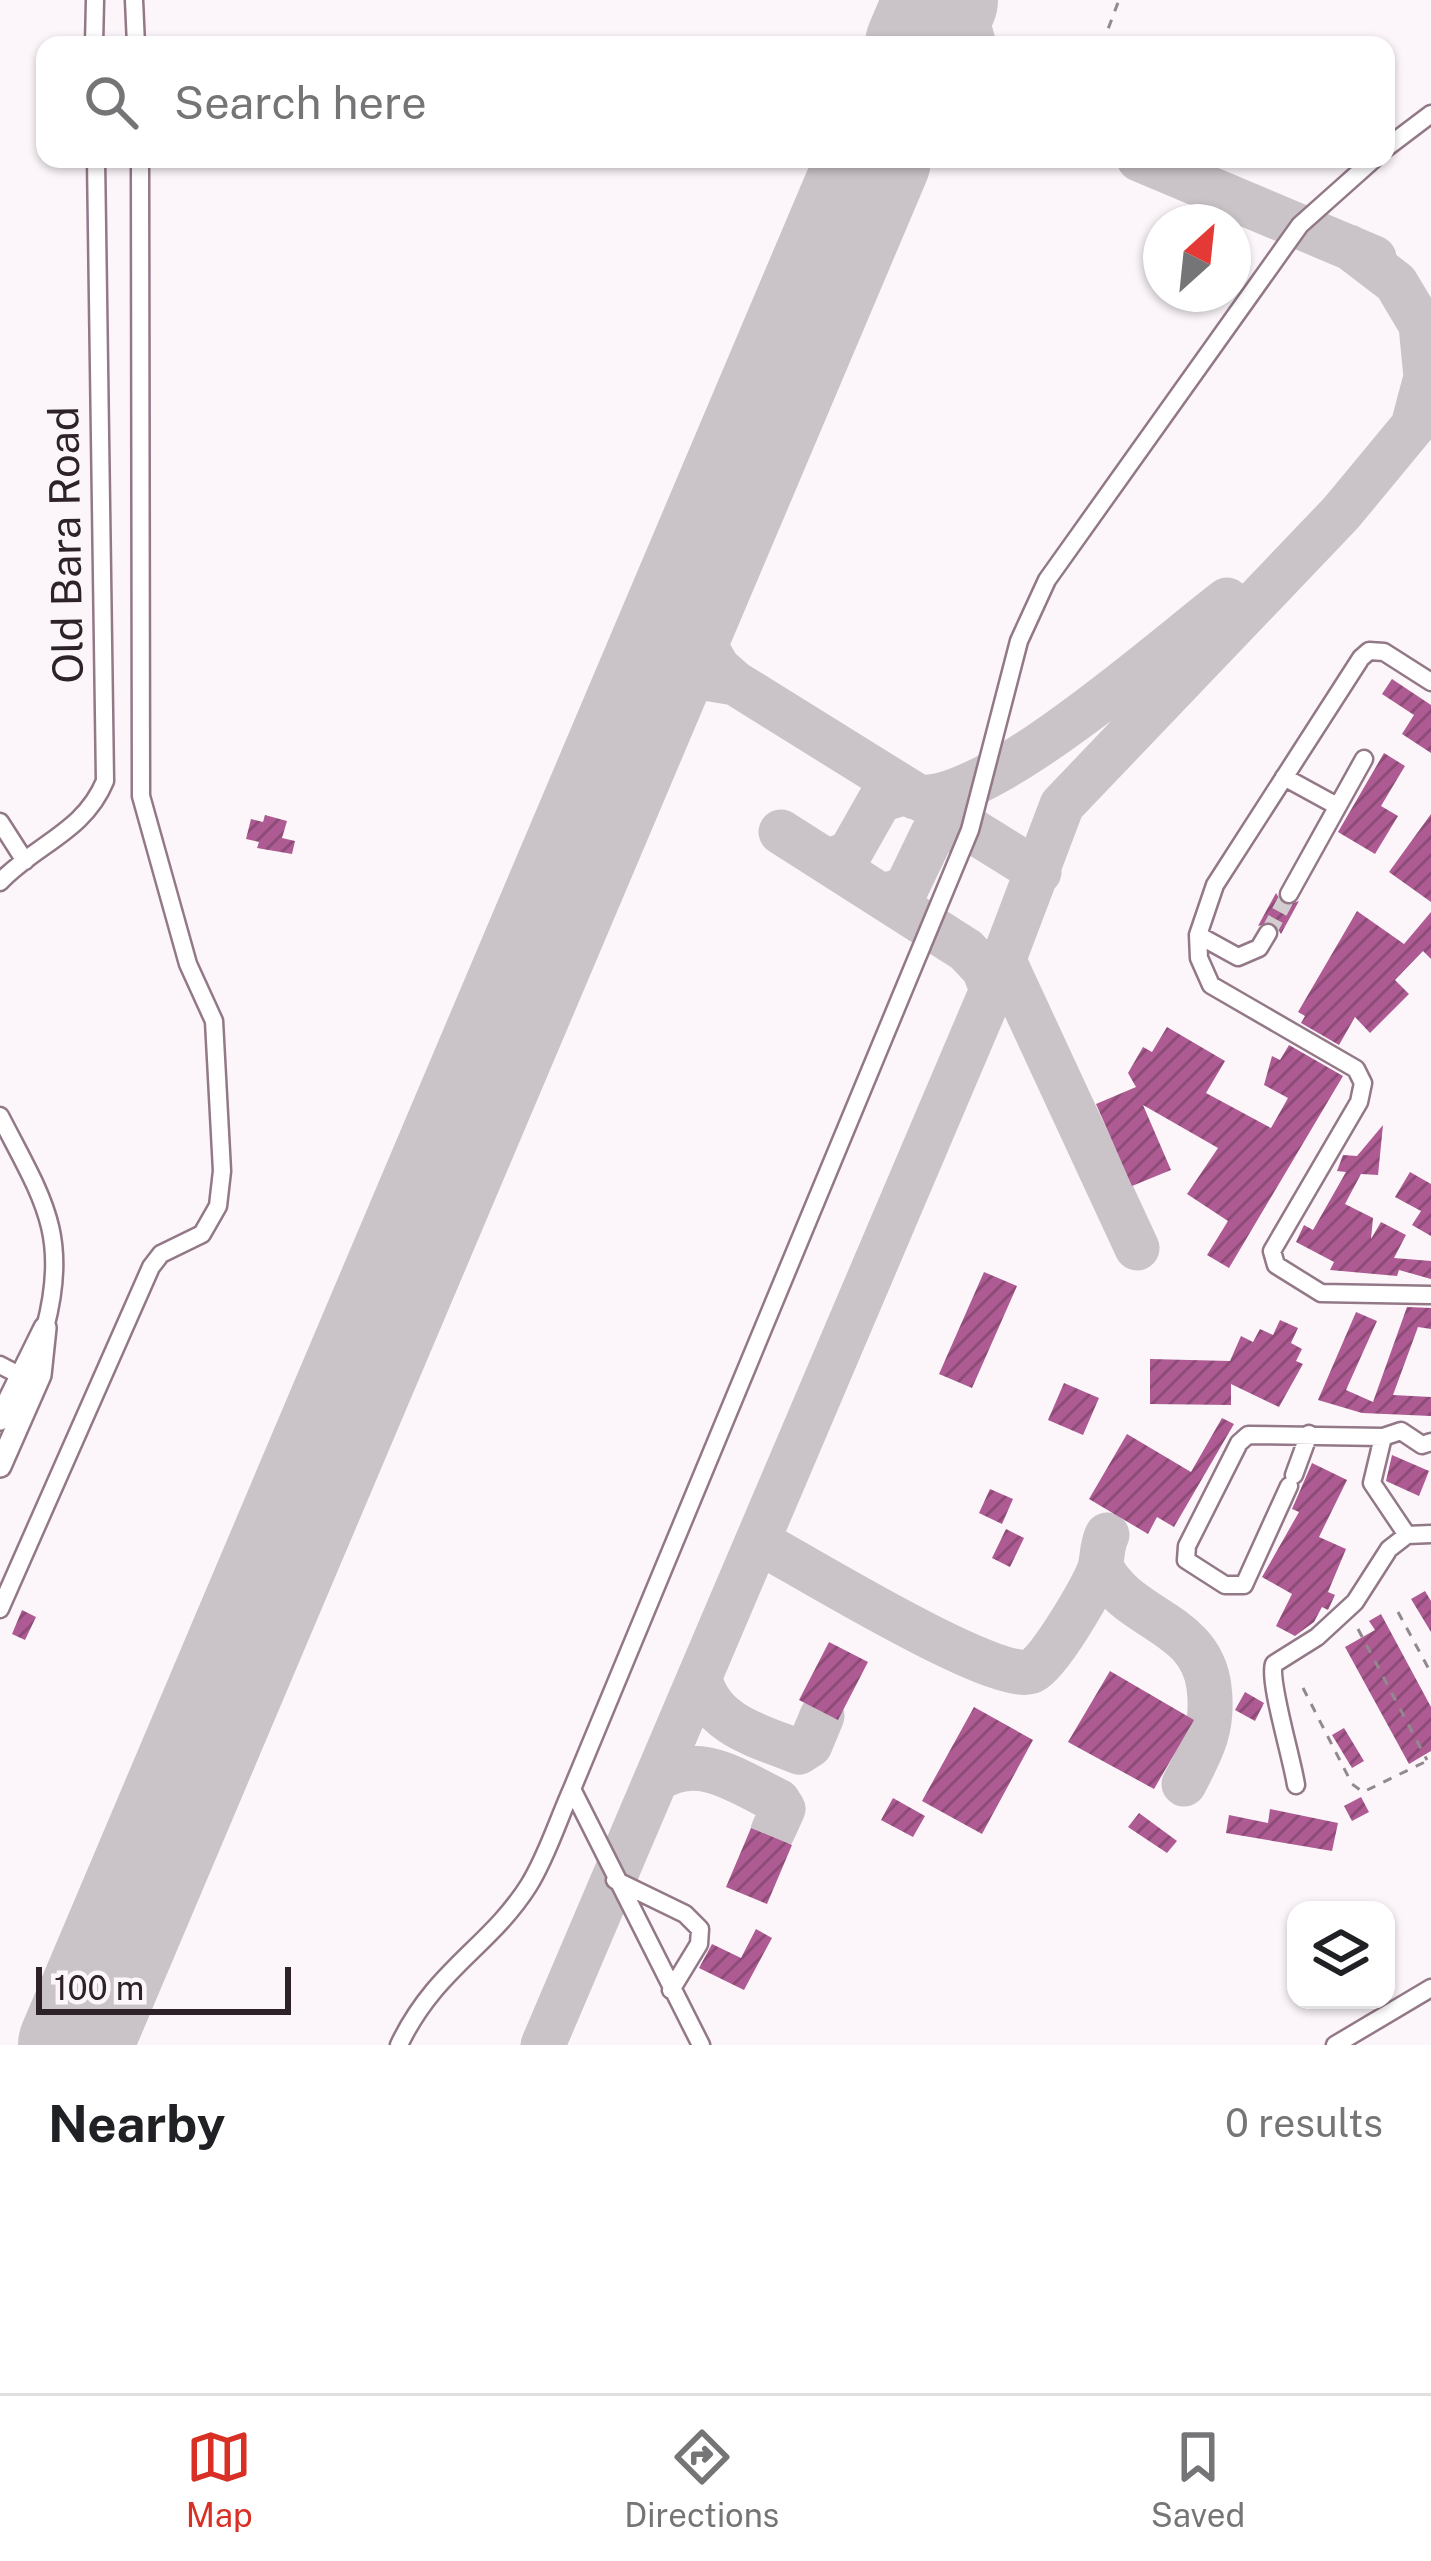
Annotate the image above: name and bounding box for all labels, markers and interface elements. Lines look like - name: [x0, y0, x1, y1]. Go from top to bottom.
- search box: [36, 36, 1395, 168]
- icon: search: [78, 69, 144, 135]
- text: Search here: [174, 76, 427, 129]
- north arrow: [1143, 204, 1251, 312]
- street label: Old Bara Road: [38, 406, 92, 684]
- map controls: [1287, 1901, 1395, 2009]
- button: layers: [1287, 1901, 1395, 2009]
- scale bar: [36, 1961, 291, 2014]
- text: 100 m: [54, 1969, 144, 2007]
- text: Nearby: [48, 2094, 225, 2153]
- text: 0 results: [1225, 2100, 1383, 2146]
- tab: Map: [186, 2424, 253, 2534]
- tab: Directions: [624, 2424, 779, 2534]
- tab: Saved: [1151, 2424, 1245, 2534]

